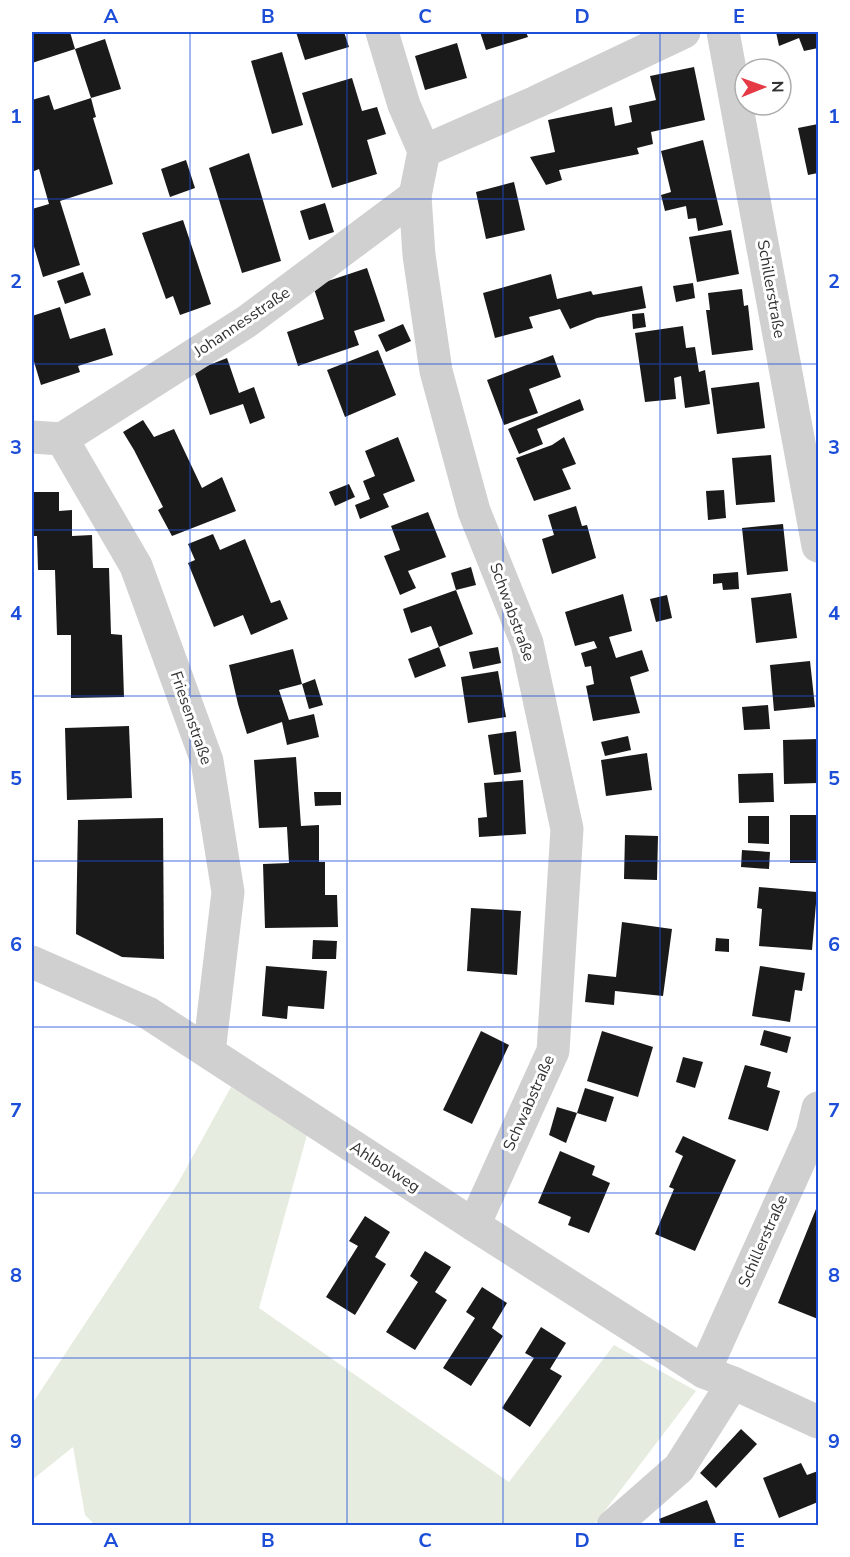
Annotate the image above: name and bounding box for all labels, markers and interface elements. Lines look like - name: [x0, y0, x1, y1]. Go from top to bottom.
- text: A: [104, 3, 119, 30]
- text: B: [261, 3, 275, 30]
- text: C: [418, 3, 432, 30]
- text: D: [574, 3, 590, 30]
- text: E: [733, 3, 745, 30]
- north arrow: [733, 57, 793, 117]
- text: N: [766, 81, 788, 93]
- text: 1: [10, 103, 22, 130]
- text: 1: [828, 103, 840, 130]
- street label: Schillerstraße: [752, 238, 790, 340]
- text: 2: [10, 268, 22, 295]
- text: 2: [828, 268, 840, 295]
- street label: Johannesstraße: [189, 282, 294, 363]
- text: 3: [10, 434, 22, 461]
- text: 3: [828, 434, 840, 461]
- street label: Schwabstraße: [484, 560, 540, 664]
- text: 4: [10, 600, 22, 627]
- text: 4: [828, 600, 840, 627]
- street label: Friesenstraße: [165, 668, 217, 768]
- text: 5: [10, 765, 22, 792]
- text: 5: [828, 765, 840, 792]
- text: 6: [10, 931, 22, 958]
- text: 6: [828, 931, 840, 958]
- street label: Schwabstraße: [498, 1051, 560, 1155]
- text: 7: [10, 1097, 22, 1124]
- text: 7: [828, 1097, 840, 1124]
- street label: Ahlbolweg: [346, 1136, 424, 1198]
- street label: Schillerstraße: [733, 1191, 793, 1291]
- text: 8: [10, 1262, 22, 1289]
- text: 8: [828, 1262, 840, 1289]
- text: 9: [10, 1428, 22, 1455]
- text: 9: [828, 1428, 840, 1455]
- text: A: [104, 1527, 119, 1554]
- text: B: [261, 1527, 275, 1554]
- text: C: [418, 1527, 432, 1554]
- text: D: [574, 1527, 590, 1554]
- text: E: [733, 1527, 745, 1554]

